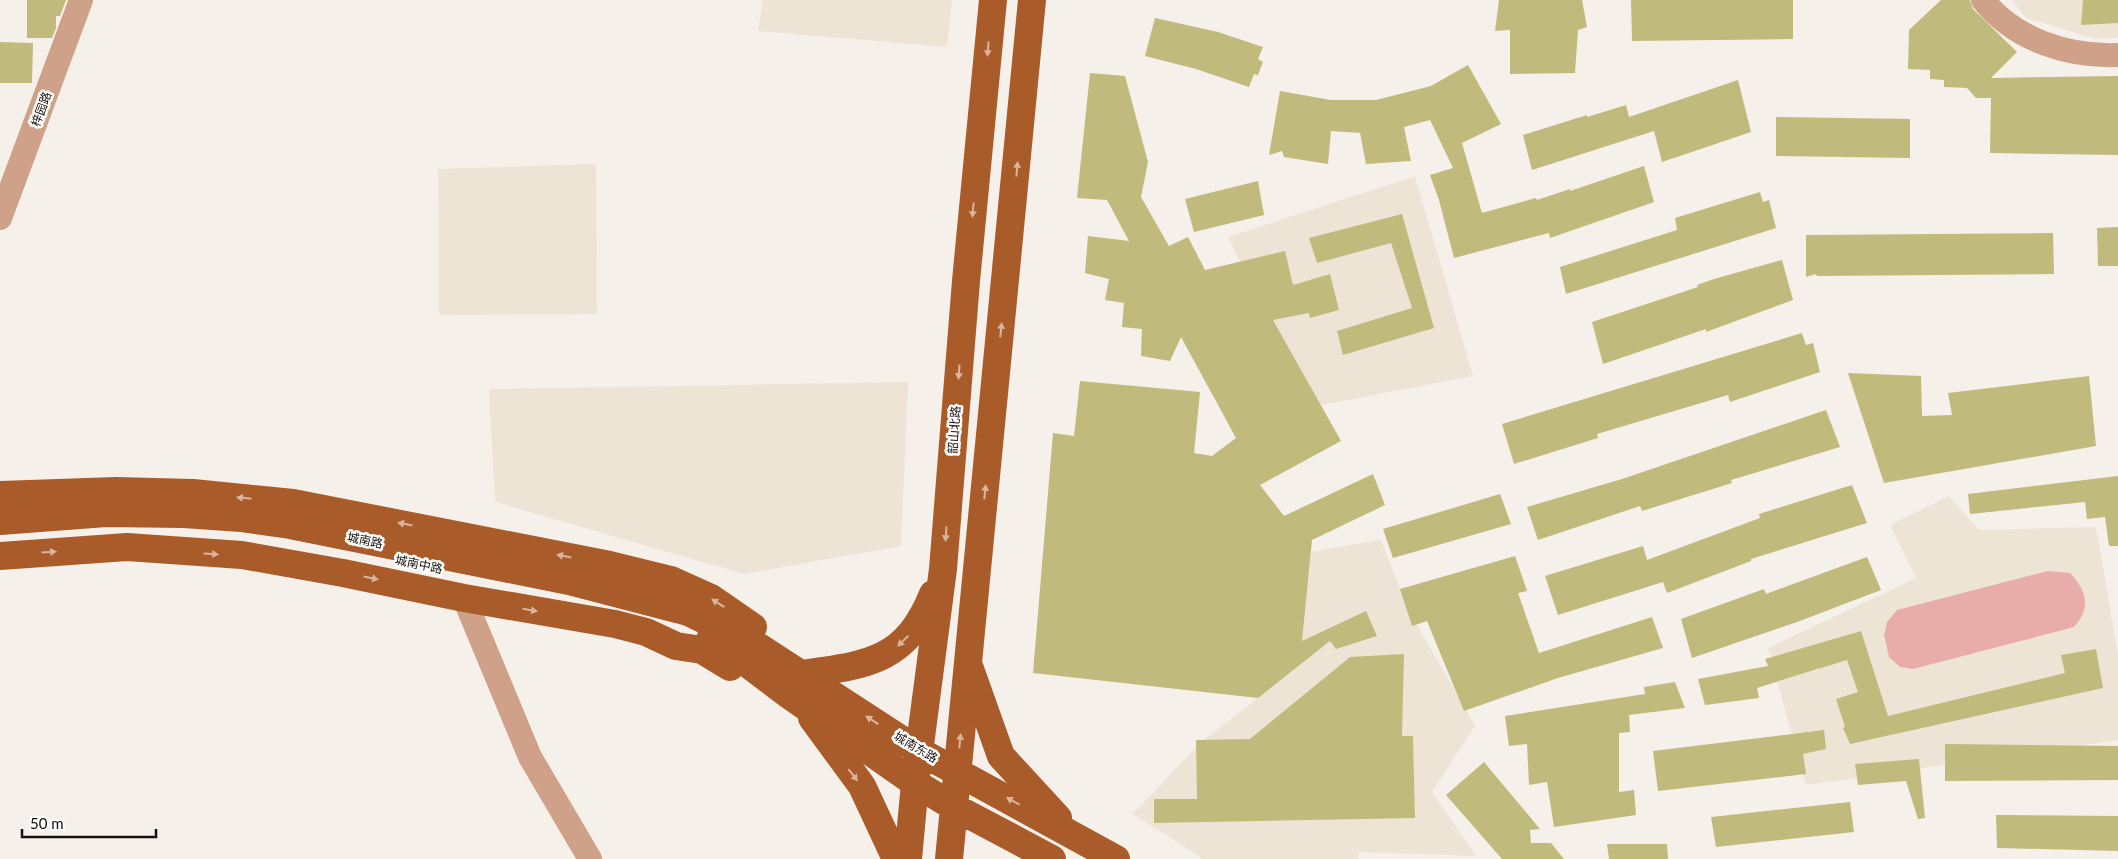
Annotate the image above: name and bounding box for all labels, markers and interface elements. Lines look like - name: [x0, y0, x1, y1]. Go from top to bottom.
- one-way arrow: [984, 41, 992, 57]
- street label: 梓园路: [28, 90, 54, 128]
- one-way arrow: [1013, 160, 1021, 176]
- one-way arrow: [968, 203, 976, 219]
- one-way arrow: [998, 322, 1006, 338]
- one-way arrow: [954, 364, 962, 380]
- street label: 韶山北路: [945, 406, 963, 454]
- one-way arrow: [981, 484, 989, 500]
- one-way arrow: [236, 494, 252, 502]
- one-way arrow: [397, 520, 412, 528]
- one-way arrow: [942, 526, 950, 542]
- street label: 城南路: [346, 529, 384, 551]
- one-way arrow: [41, 548, 57, 556]
- one-way arrow: [203, 550, 219, 558]
- one-way arrow: [556, 551, 572, 559]
- street label: 城南中路: [394, 552, 444, 576]
- one-way arrow: [363, 575, 379, 583]
- one-way arrow: [712, 598, 725, 608]
- one-way arrow: [523, 606, 539, 614]
- one-way arrow: [897, 635, 909, 647]
- one-way arrow: [865, 715, 879, 725]
- street label: 城南东路: [892, 728, 940, 766]
- one-way arrow: [956, 732, 964, 748]
- one-way arrow: [847, 768, 858, 781]
- one-way arrow: [1005, 797, 1020, 805]
- scale bar: [22, 806, 156, 838]
- text: 50 m: [30, 814, 64, 832]

